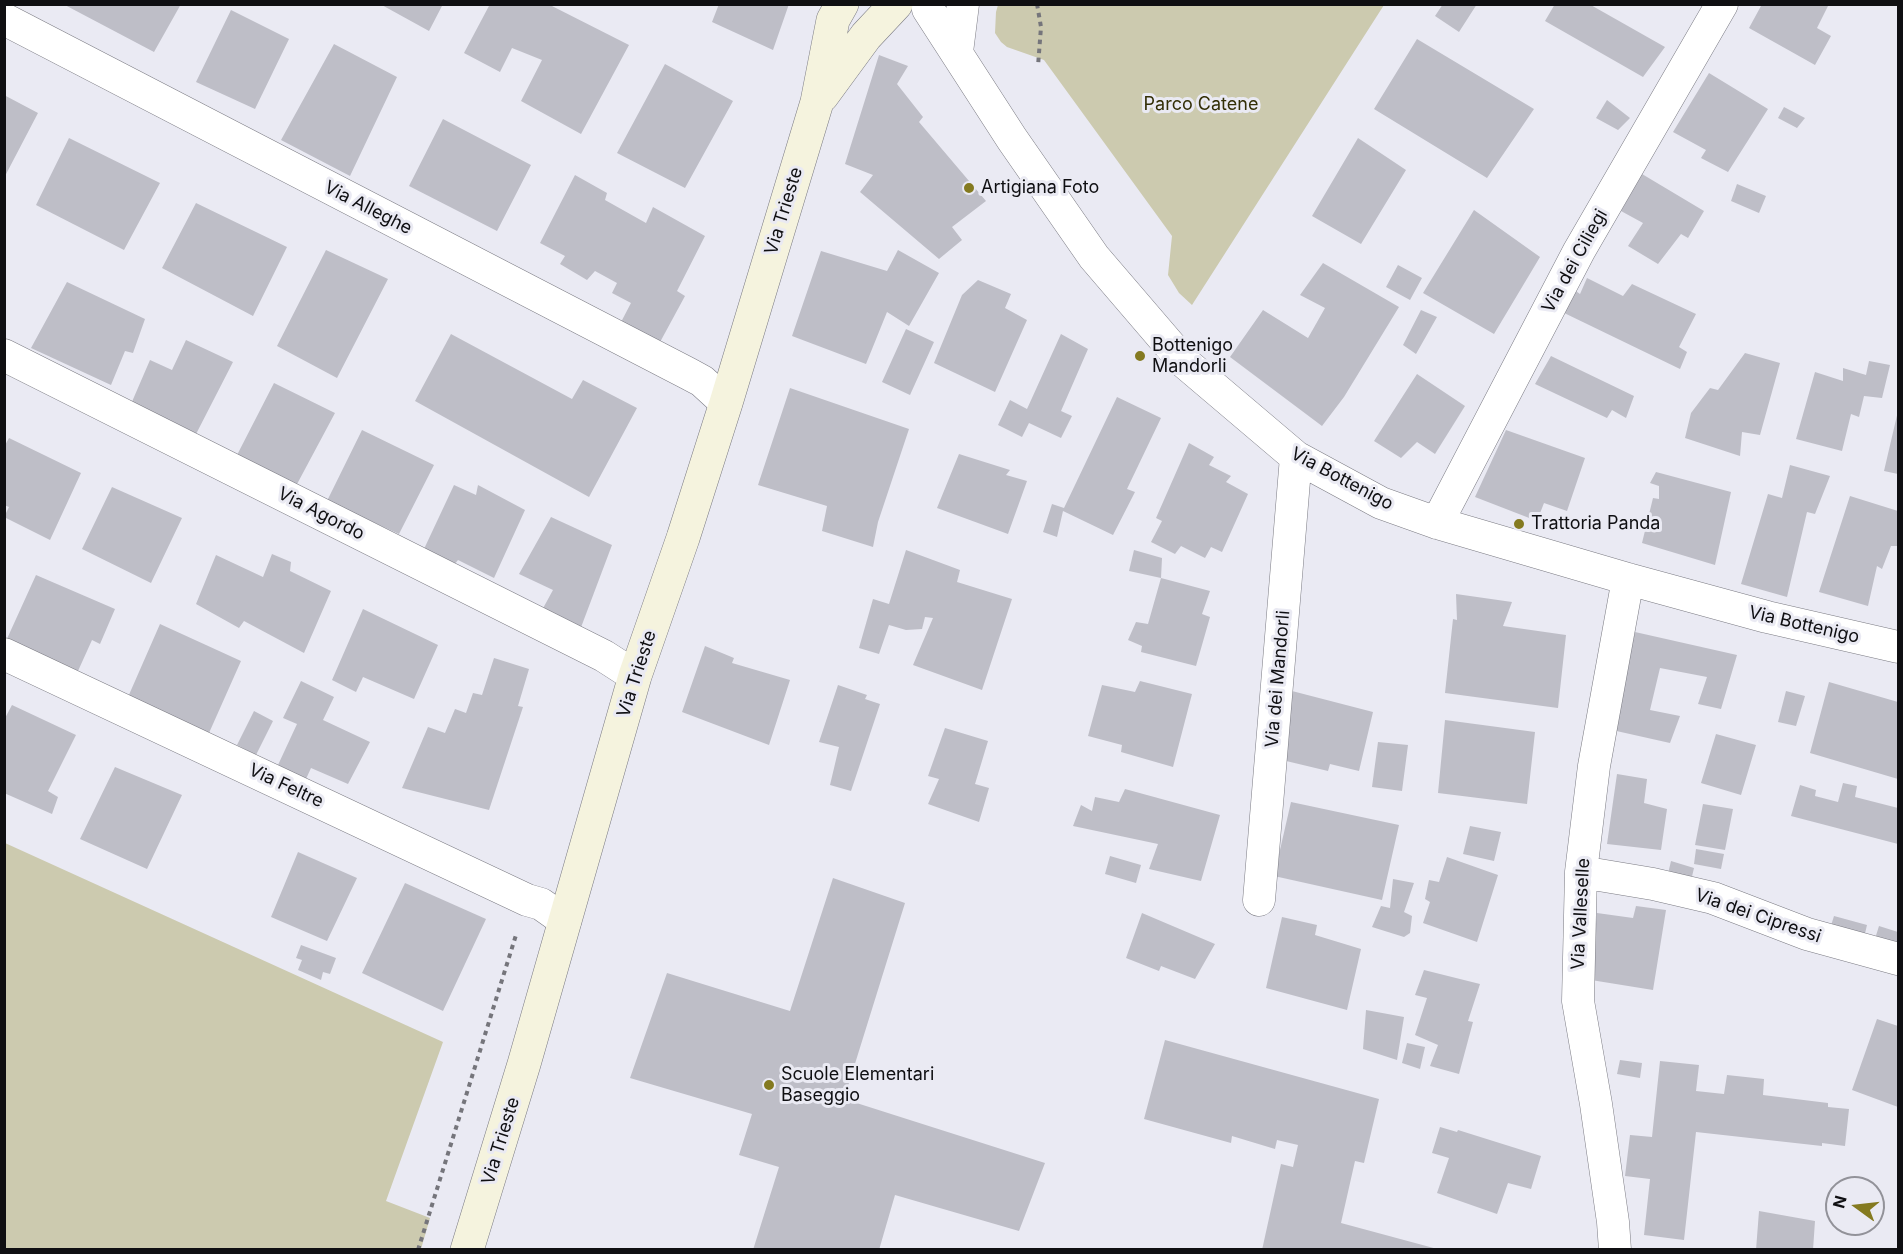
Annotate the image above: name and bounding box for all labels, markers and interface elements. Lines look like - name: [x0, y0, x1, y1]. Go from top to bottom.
- park label: Parco Catene: [1144, 94, 1258, 116]
- street label: Via Trieste: [760, 165, 808, 257]
- street label: Via Alleghe: [320, 177, 416, 239]
- place label: Artigiana Foto: [981, 177, 1099, 199]
- marker: Artigiana Foto: [962, 181, 976, 195]
- street label: Via dei Ciliegi: [1538, 205, 1612, 317]
- place label: Bottenigo Mandorli: [1152, 335, 1233, 378]
- marker: Bottenigo Mandorli: [1133, 349, 1147, 363]
- street label: Via Bottenigo: [1287, 443, 1397, 515]
- street label: Via Agordo: [274, 483, 368, 545]
- place label: Trattoria Panda: [1531, 513, 1660, 535]
- marker: Trattoria Panda: [1512, 517, 1526, 531]
- street label: Via Bottenigo: [1747, 602, 1861, 648]
- street label: Via dei Mandorli: [1261, 610, 1295, 748]
- street label: Via Trieste: [613, 628, 661, 720]
- street label: Via Feltre: [245, 759, 327, 813]
- street label: Via Valleselle: [1567, 858, 1595, 970]
- street label: Via dei Cipressi: [1692, 884, 1824, 948]
- place label: Scuole Elementari Baseggio: [781, 1064, 934, 1106]
- marker: Scuole Elementari Baseggio: [762, 1078, 776, 1092]
- street label: Via Trieste: [477, 1095, 525, 1187]
- north arrow: [1825, 1176, 1885, 1236]
- text: N: [1828, 1193, 1851, 1210]

